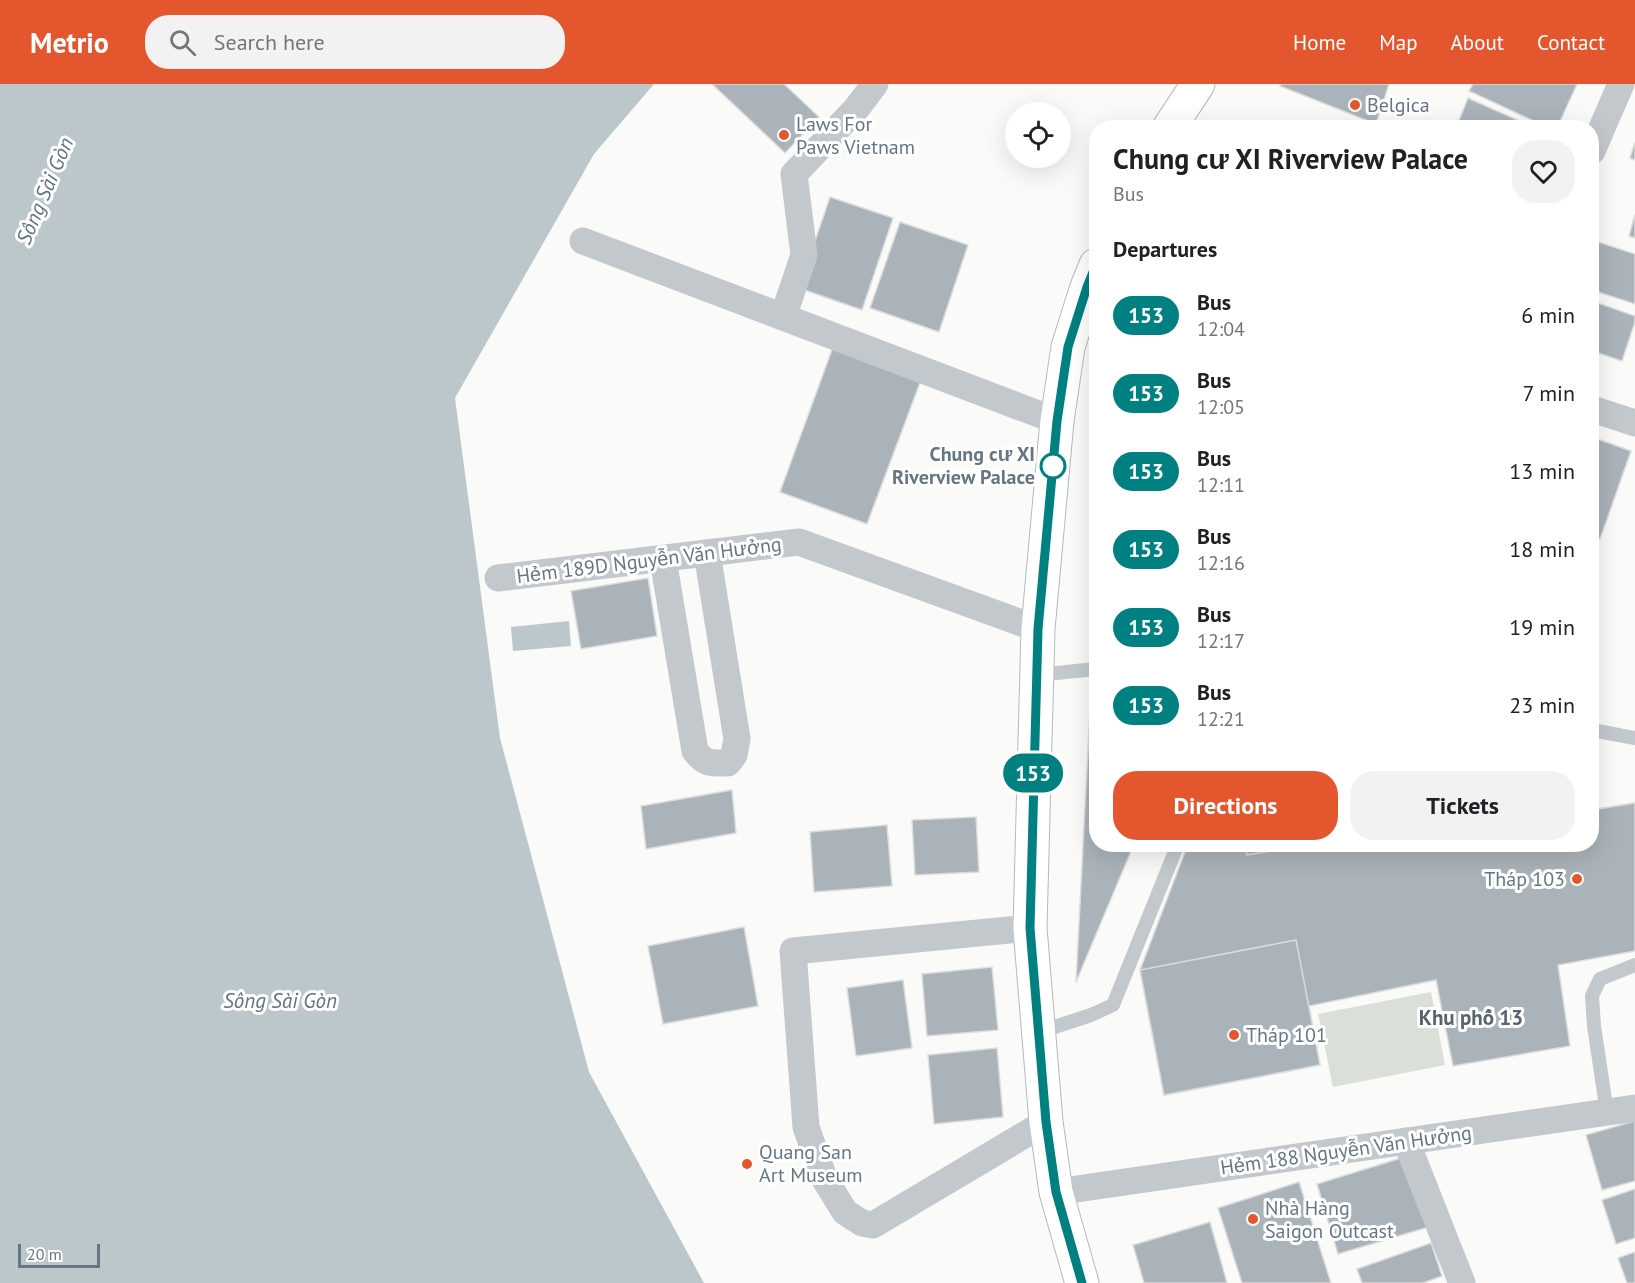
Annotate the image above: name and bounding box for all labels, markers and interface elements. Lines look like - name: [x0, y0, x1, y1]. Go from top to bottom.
- search box: [145, 15, 565, 69]
- text: Metrio: [30, 24, 109, 61]
- icon: search: [166, 26, 199, 59]
- text: Search here: [214, 28, 325, 56]
- text: Home: [1293, 29, 1346, 56]
- text: Map: [1379, 29, 1418, 56]
- text: About: [1451, 29, 1504, 56]
- text: Contact: [1537, 29, 1605, 56]
- place label: Belgica: [1367, 92, 1430, 118]
- marker: Belgica: [1348, 98, 1362, 112]
- map controls: [1005, 102, 1071, 168]
- button: locate: [1005, 102, 1071, 168]
- place label: Laws For Paws Vietnam: [796, 111, 915, 160]
- marker: Laws For Paws Vietnam: [777, 128, 791, 142]
- water label: Sông Sài Gòn: [10, 133, 79, 248]
- text: Chung cư XI Riverview Palace: [1113, 140, 1468, 177]
- button: heart: [1512, 140, 1575, 203]
- text: Bus: [1113, 181, 1144, 207]
- text: Departures: [1113, 235, 1217, 263]
- text: Bus: [1197, 288, 1231, 316]
- text: 6 min: [1521, 301, 1575, 329]
- text: 153: [1128, 302, 1164, 329]
- text: 12:04: [1197, 316, 1245, 342]
- text: Bus: [1197, 366, 1231, 394]
- text: 7 min: [1523, 379, 1575, 407]
- text: 153: [1128, 380, 1164, 407]
- text: 12:05: [1197, 394, 1245, 420]
- place label: Chung cư XI Riverview Palace: [892, 441, 1035, 490]
- text: Bus: [1197, 444, 1231, 472]
- marker: Chung cư XI Riverview Palace: [1040, 453, 1066, 479]
- text: 13 min: [1509, 457, 1575, 485]
- text: 153: [1128, 458, 1164, 485]
- text: 12:11: [1197, 472, 1245, 498]
- text: Bus: [1197, 522, 1231, 550]
- street label: Hẻm 189D Nguyễn Văn Hưởng: [515, 531, 783, 589]
- text: 18 min: [1509, 535, 1575, 563]
- text: 153: [1128, 536, 1164, 563]
- text: 12:16: [1197, 550, 1245, 576]
- text: Bus: [1197, 600, 1231, 628]
- text: 19 min: [1509, 613, 1575, 641]
- text: 153: [1128, 614, 1164, 641]
- text: 12:17: [1197, 628, 1245, 654]
- text: Bus: [1197, 678, 1231, 706]
- text: 23 min: [1509, 691, 1575, 719]
- text: 153: [1128, 692, 1164, 719]
- text: 12:21: [1197, 706, 1245, 732]
- line badge: 153: [998, 754, 1068, 792]
- text: 153: [1015, 760, 1051, 787]
- button: Directions: [1113, 771, 1338, 840]
- button: Tickets: [1350, 771, 1575, 840]
- place label: Tháp 103: [1484, 866, 1565, 892]
- marker: Tháp 103: [1570, 872, 1584, 886]
- water label: Sông Sài Gòn: [223, 987, 337, 1014]
- district label: Khu phố 13: [1419, 1004, 1523, 1031]
- place label: Tháp 101: [1246, 1022, 1327, 1048]
- marker: Tháp 101: [1227, 1028, 1241, 1042]
- street label: Hẻm 188 Nguyễn Văn Hưởng: [1219, 1119, 1473, 1181]
- place label: Quang San Art Museum: [759, 1139, 862, 1188]
- marker: Quang San Art Museum: [740, 1157, 754, 1171]
- place label: Nhà Hàng Saigon Outcast: [1265, 1195, 1394, 1244]
- marker: Nhà Hàng Saigon Outcast: [1246, 1212, 1260, 1226]
- scale bar: [18, 1241, 100, 1268]
- text: 20 m: [27, 1244, 62, 1264]

